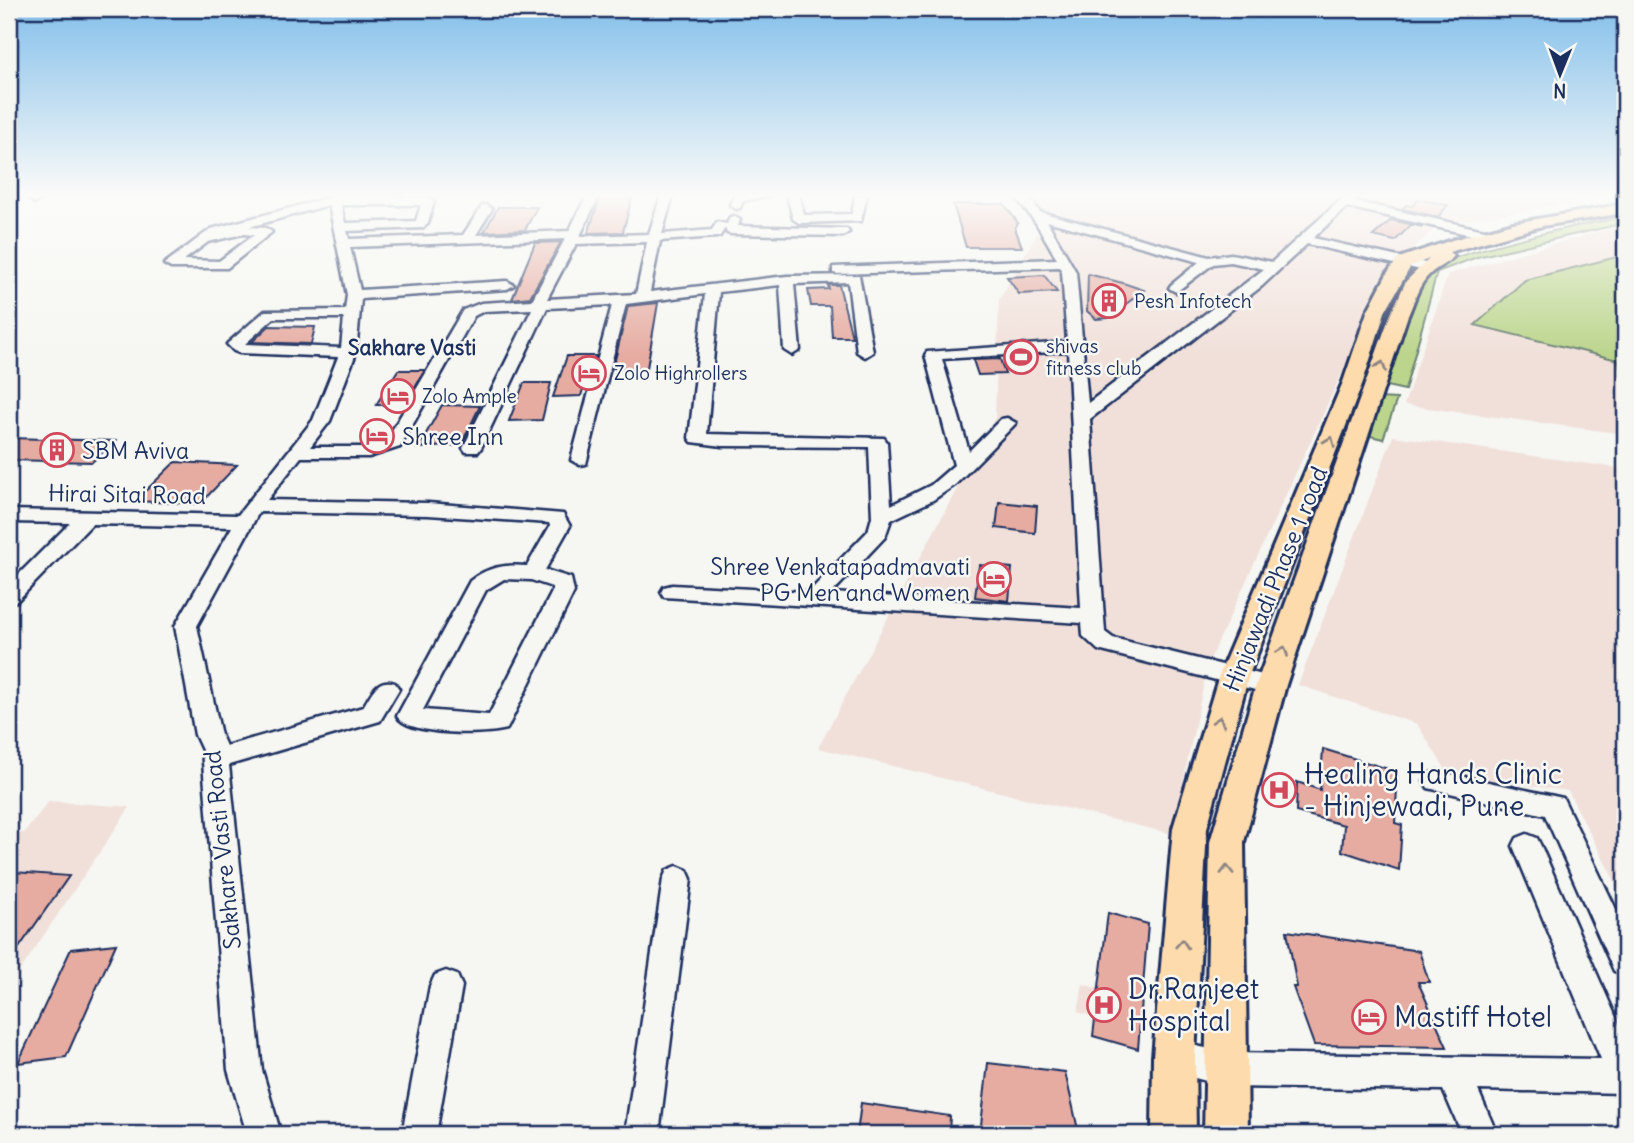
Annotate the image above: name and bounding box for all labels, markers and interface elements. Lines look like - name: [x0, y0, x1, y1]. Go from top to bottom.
- north arrow: [1526, 38, 1596, 108]
- text: N: [1553, 79, 1566, 103]
- building icon: Pesh Infotech: [1090, 282, 1128, 320]
- place label: Pesh Infotech: [1134, 289, 1252, 313]
- district label: Sakhare Vasti: [348, 334, 476, 361]
- place label: shivas fitness club: [1046, 334, 1141, 380]
- sports icon: shivas fitness club: [1002, 338, 1040, 376]
- hotel icon: Zolo Highrollers: [570, 354, 608, 392]
- one-way arrow: [1372, 360, 1386, 372]
- place label: Zolo Highrollers: [614, 361, 747, 385]
- hotel icon: Zolo Ample: [379, 377, 417, 415]
- place label: Zolo Ample: [422, 384, 517, 408]
- hotel icon: Shree Inn: [358, 417, 396, 455]
- place label: Shree Inn: [402, 422, 504, 451]
- building icon: SBM Aviva: [38, 431, 76, 469]
- one-way arrow: [1321, 435, 1335, 447]
- place label: SBM Aviva: [82, 436, 189, 465]
- street label: Hinjawadi Phase 1 road: [1217, 462, 1333, 696]
- street label: Hirai Sitai Road: [48, 478, 206, 510]
- place label: Shree Venkatapadmavati PG Men and Women: [710, 552, 970, 607]
- hotel icon: Shree Venkatapadmavati PG Men and Women: [975, 560, 1013, 598]
- one-way arrow: [1275, 645, 1289, 657]
- one-way arrow: [1211, 715, 1226, 727]
- street label: Sakhare Vasti Road: [197, 749, 247, 951]
- place label: Healing Hands Clinic - Hinjewadi, Pune: [1304, 756, 1562, 824]
- hospital icon: Healing Hands Clinic - Hinjewadi, Pune: [1260, 771, 1298, 809]
- one-way arrow: [1219, 864, 1235, 875]
- one-way arrow: [1174, 938, 1189, 949]
- place label: Dr.Ranjeet Hospital: [1128, 971, 1259, 1039]
- hospital icon: Dr.Ranjeet Hospital: [1085, 986, 1123, 1024]
- hotel icon: Mastiff Hotel: [1350, 998, 1388, 1036]
- place label: Mastiff Hotel: [1394, 999, 1552, 1035]

